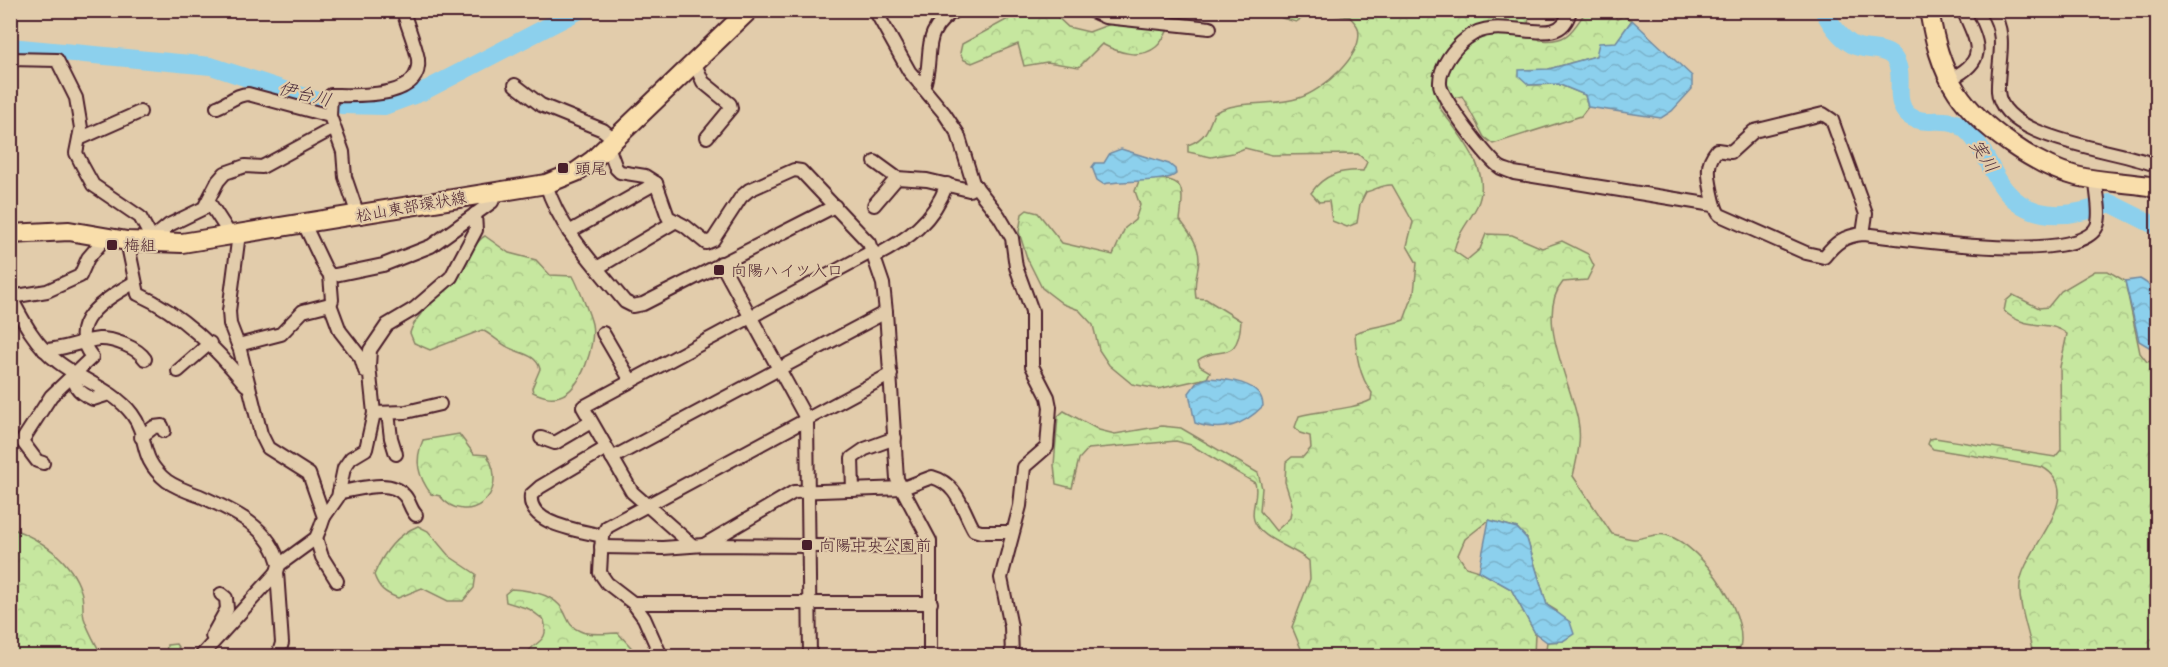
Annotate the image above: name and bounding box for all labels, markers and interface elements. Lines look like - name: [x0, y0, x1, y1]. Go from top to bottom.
- water label: 伊台川: [276, 73, 335, 112]
- water label: 実川: [1964, 133, 2006, 178]
- place label: 頭尾: [575, 155, 607, 179]
- marker: 頭尾: [556, 161, 570, 175]
- street label: 松山東部環状線: [354, 183, 468, 227]
- place label: 梅組: [124, 232, 156, 256]
- marker: 梅組: [105, 238, 119, 252]
- place label: 向陽ハイツ入口: [731, 257, 843, 281]
- marker: 向陽ハイツ入口: [712, 263, 726, 277]
- place label: 向陽中央公園前: [819, 532, 931, 556]
- marker: 向陽中央公園前: [800, 538, 814, 552]

